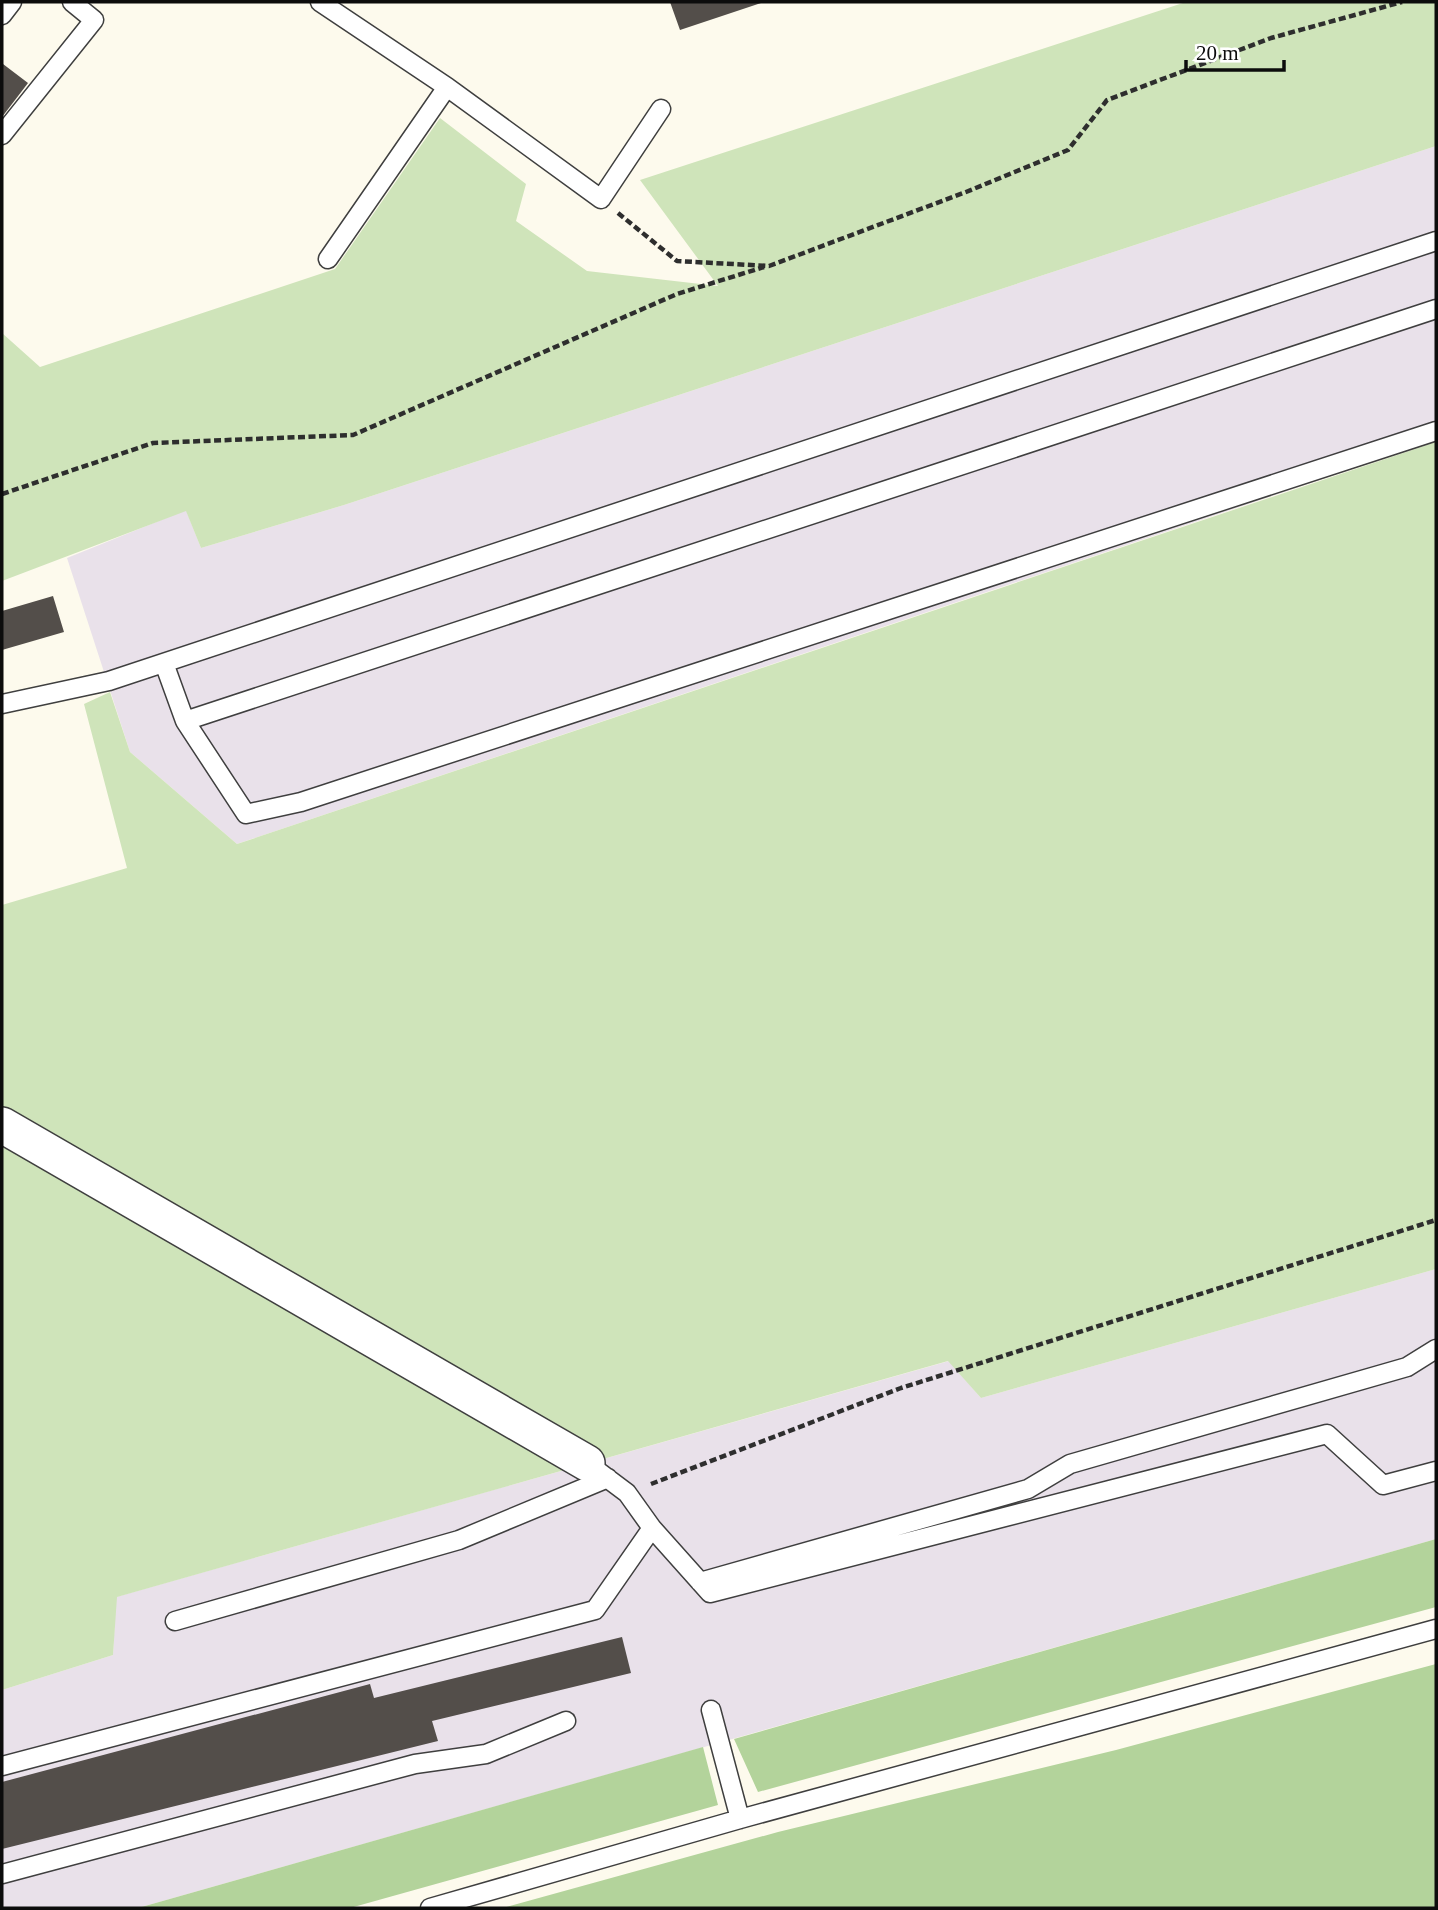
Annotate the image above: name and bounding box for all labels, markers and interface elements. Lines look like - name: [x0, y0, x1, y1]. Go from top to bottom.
- scale bar: [1186, 28, 1284, 72]
- text: 20 m: [1196, 41, 1239, 65]

